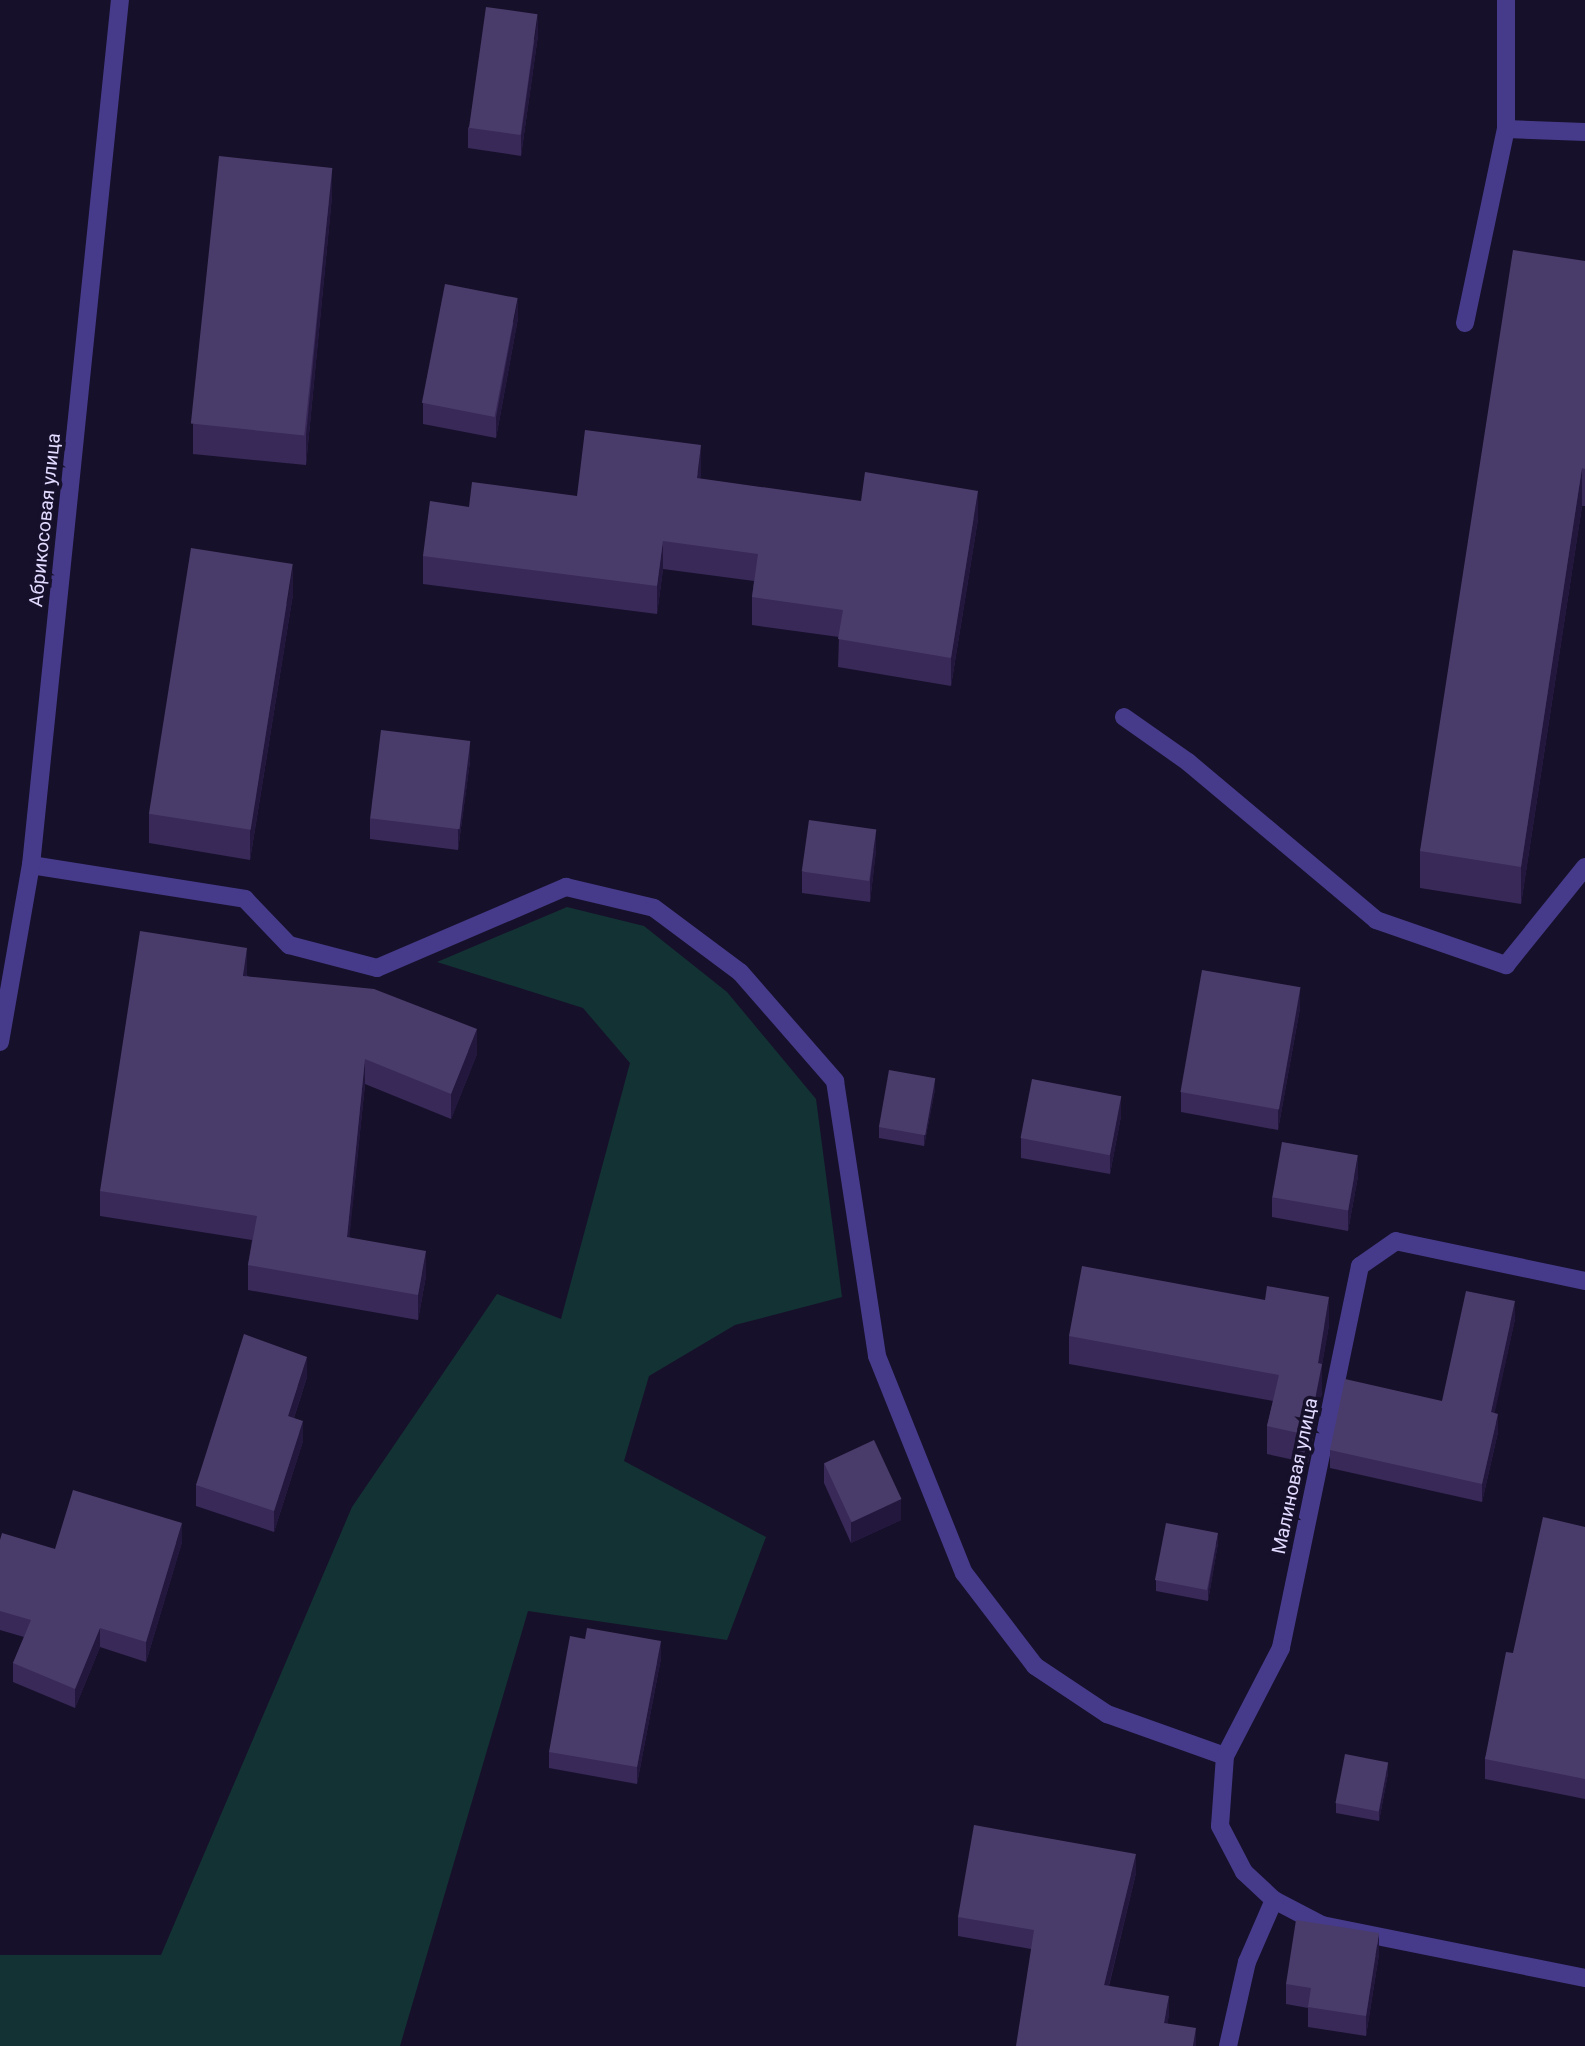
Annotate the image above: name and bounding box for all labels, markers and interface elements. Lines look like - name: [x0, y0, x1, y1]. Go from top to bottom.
- street label: Абрикосовая улица: [25, 432, 65, 608]
- street label: Малиновая улица: [1267, 1396, 1323, 1556]

